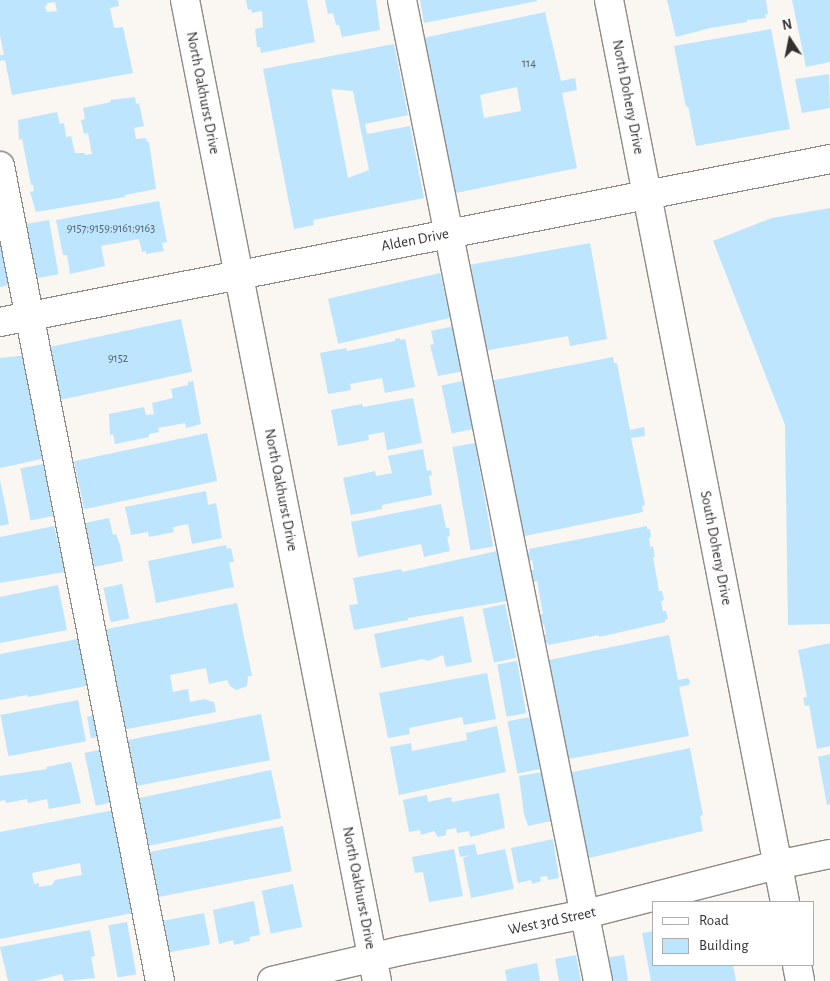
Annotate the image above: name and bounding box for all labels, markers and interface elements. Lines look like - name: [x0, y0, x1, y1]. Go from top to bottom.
- north arrow: [765, 15, 815, 65]
- text: N: [781, 17, 793, 33]
- street label: North Oakhurst Drive: [182, 30, 224, 156]
- street label: North Doheny Drive: [608, 38, 648, 156]
- house number: 114: [522, 57, 536, 71]
- house number: 9157;9159;9161;9163: [67, 222, 155, 236]
- street label: Alden Drive: [380, 225, 450, 255]
- house number: 9152: [108, 352, 128, 366]
- street label: North Oakhurst Drive: [260, 427, 302, 553]
- street label: South Doheny Drive: [696, 489, 736, 607]
- street label: North Oakhurst Drive: [338, 825, 380, 951]
- legend: [652, 901, 815, 966]
- street label: West 3rd Street: [507, 903, 597, 939]
- text: Road: [699, 913, 729, 928]
- text: Building: [699, 938, 749, 953]

